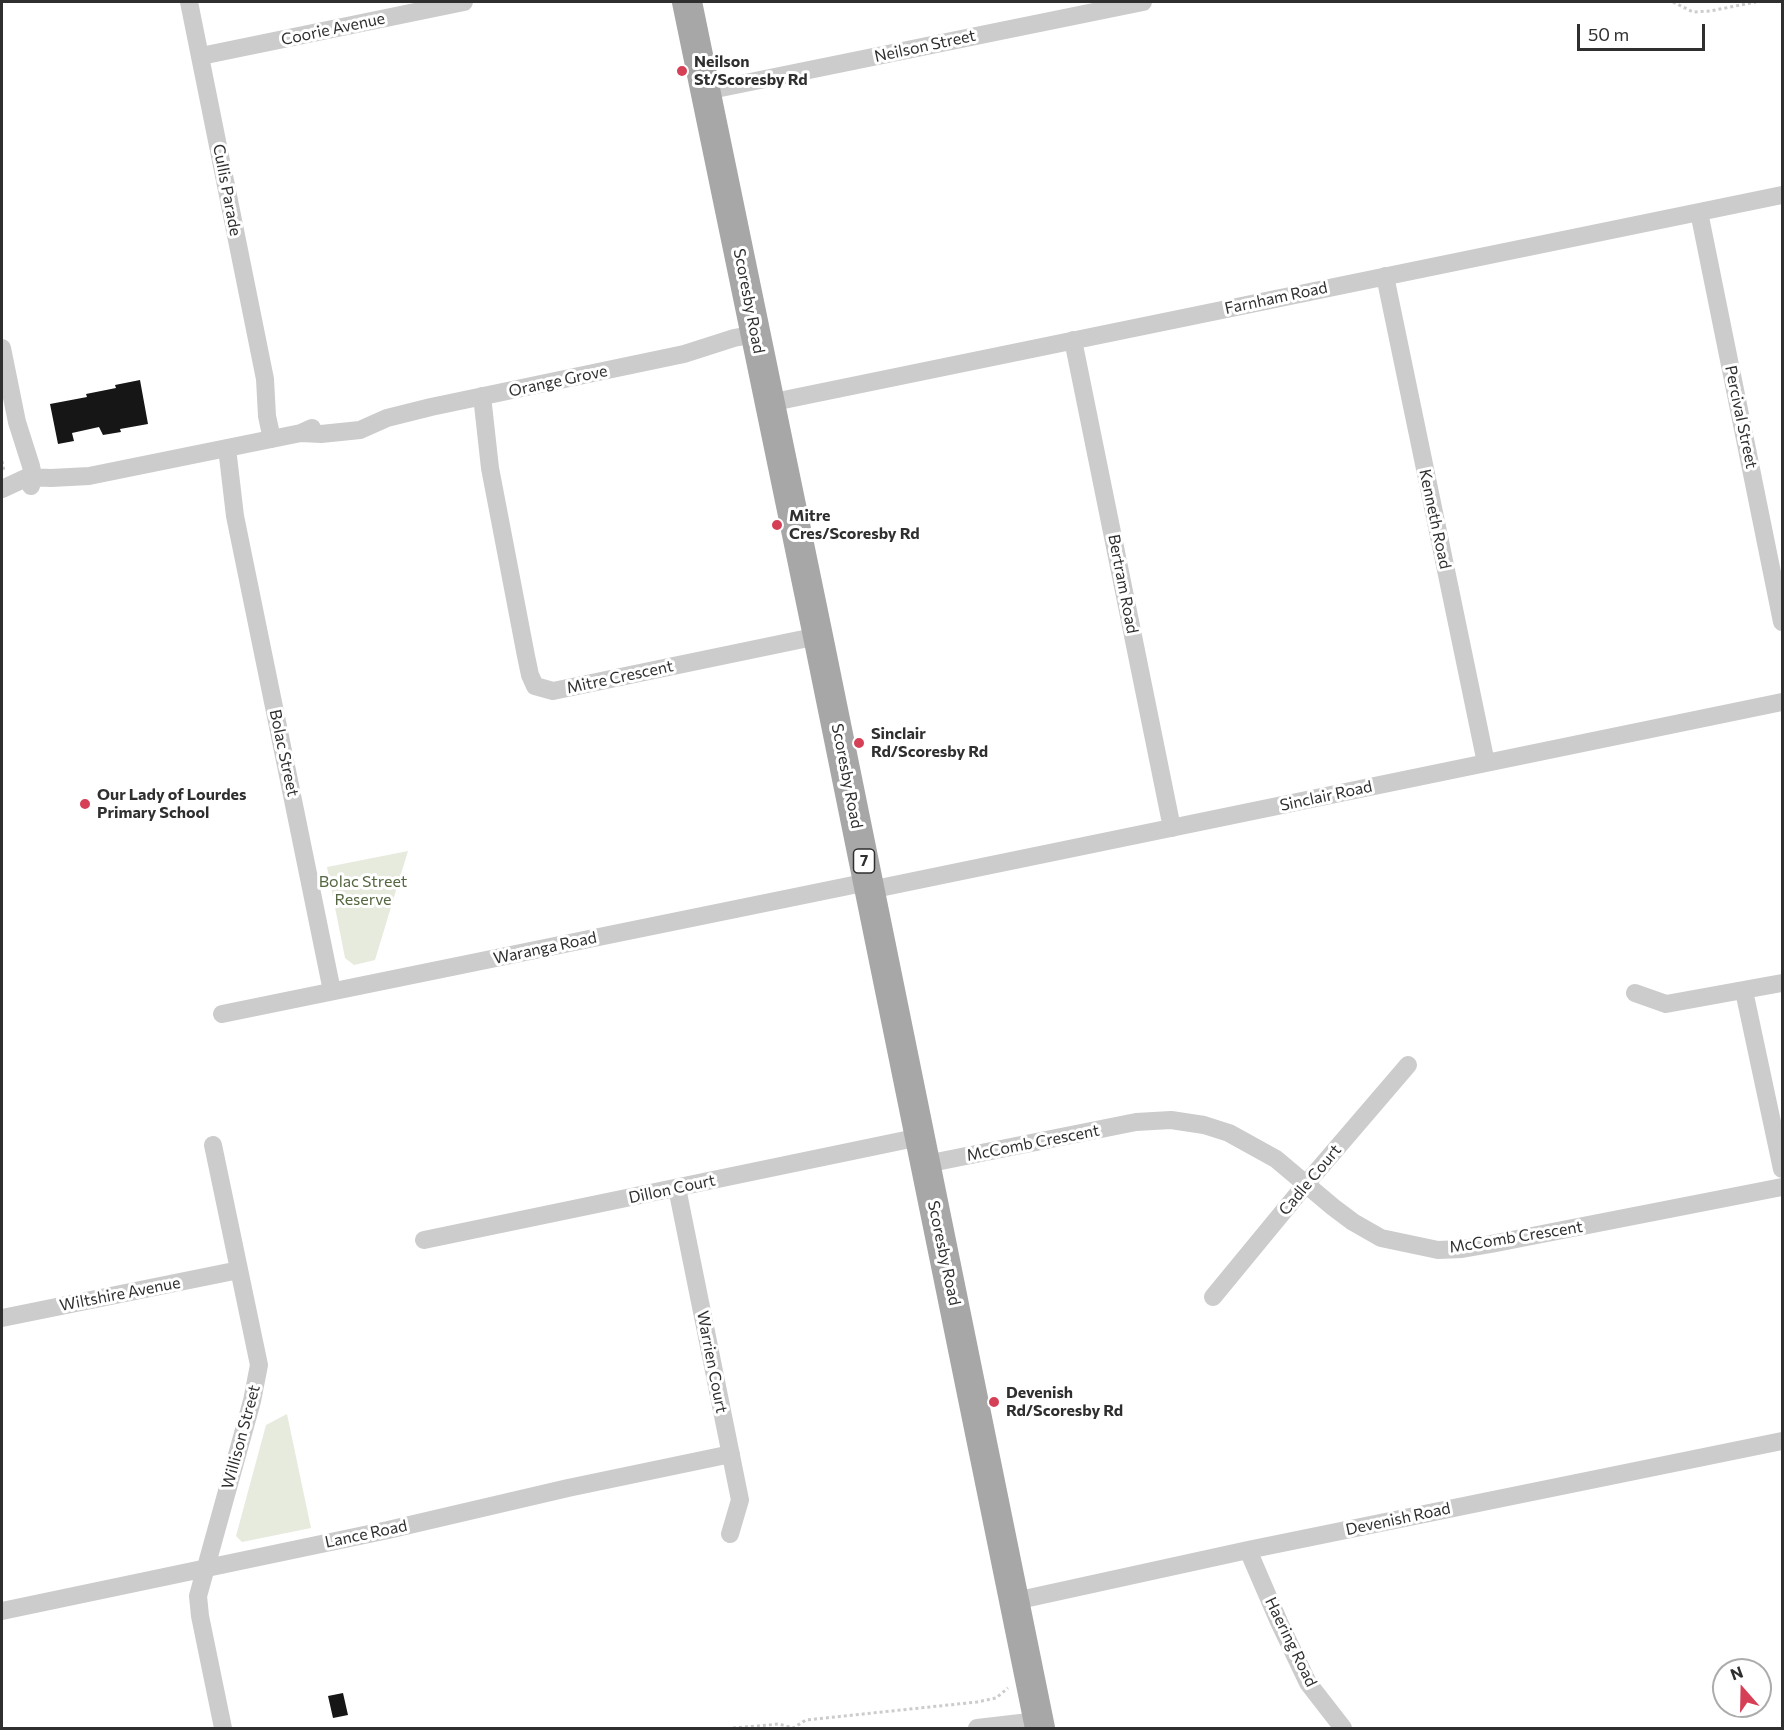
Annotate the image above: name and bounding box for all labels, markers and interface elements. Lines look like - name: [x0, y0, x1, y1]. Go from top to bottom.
- street label: Coorie Avenue: [279, 9, 387, 49]
- scale bar: [1580, 12, 1708, 50]
- text: 50 m: [1588, 23, 1629, 45]
- street label: Neilson Street: [873, 26, 977, 66]
- place label: Neilson St/Scoresby Rd: [694, 52, 808, 90]
- marker: Neilson St/Scoresby Rd: [675, 64, 689, 78]
- street label: Cullis Parade: [209, 142, 245, 238]
- street label: Scoresby Road: [729, 247, 769, 355]
- street label: Farnham Road: [1223, 278, 1329, 318]
- street label: Orange Grove: [507, 361, 609, 401]
- street label: Percival Street: [1721, 364, 1761, 470]
- street label: Kenneth Road: [1415, 467, 1455, 571]
- place label: Mitre Cres/Scoresby Rd: [789, 506, 920, 544]
- marker: Mitre Cres/Scoresby Rd: [770, 518, 784, 532]
- street label: Bertram Road: [1104, 533, 1142, 635]
- street label: Mitre Crescent: [565, 656, 675, 698]
- street label: Bolac Street: [265, 708, 303, 798]
- street label: Scoresby Road: [827, 722, 867, 830]
- place label: Sinclair Rd/Scoresby Rd: [871, 724, 988, 762]
- marker: Sinclair Rd/Scoresby Rd: [852, 736, 866, 750]
- street label: Sinclair Road: [1278, 777, 1374, 815]
- place label: Our Lady of Lourdes Primary School: [97, 785, 246, 823]
- marker: Our Lady of Lourdes Primary School: [78, 797, 92, 811]
- road number: 7: [854, 849, 874, 873]
- park label: Bolac Street Reserve: [319, 872, 407, 910]
- street label: Waranga Road: [492, 928, 598, 968]
- street label: McComb Crescent: [965, 1121, 1101, 1165]
- street label: Cadle Court: [1275, 1141, 1345, 1219]
- street label: Dillon Court: [627, 1170, 717, 1208]
- street label: Scoresby Road: [924, 1199, 964, 1307]
- street label: McComb Crescent: [1448, 1217, 1584, 1257]
- street label: Wiltshire Avenue: [58, 1273, 182, 1315]
- street label: Warrien Court: [693, 1309, 731, 1415]
- street label: Willison Street: [218, 1383, 264, 1491]
- place label: Devenish Rd/Scoresby Rd: [1006, 1383, 1123, 1421]
- marker: Devenish Rd/Scoresby Rd: [987, 1395, 1001, 1409]
- street label: Devenish Road: [1344, 1499, 1452, 1539]
- street label: Lance Road: [323, 1516, 409, 1552]
- street label: Haering Road: [1261, 1594, 1321, 1690]
- north arrow: [1712, 1658, 1772, 1718]
- text: N: [1727, 1662, 1745, 1683]

